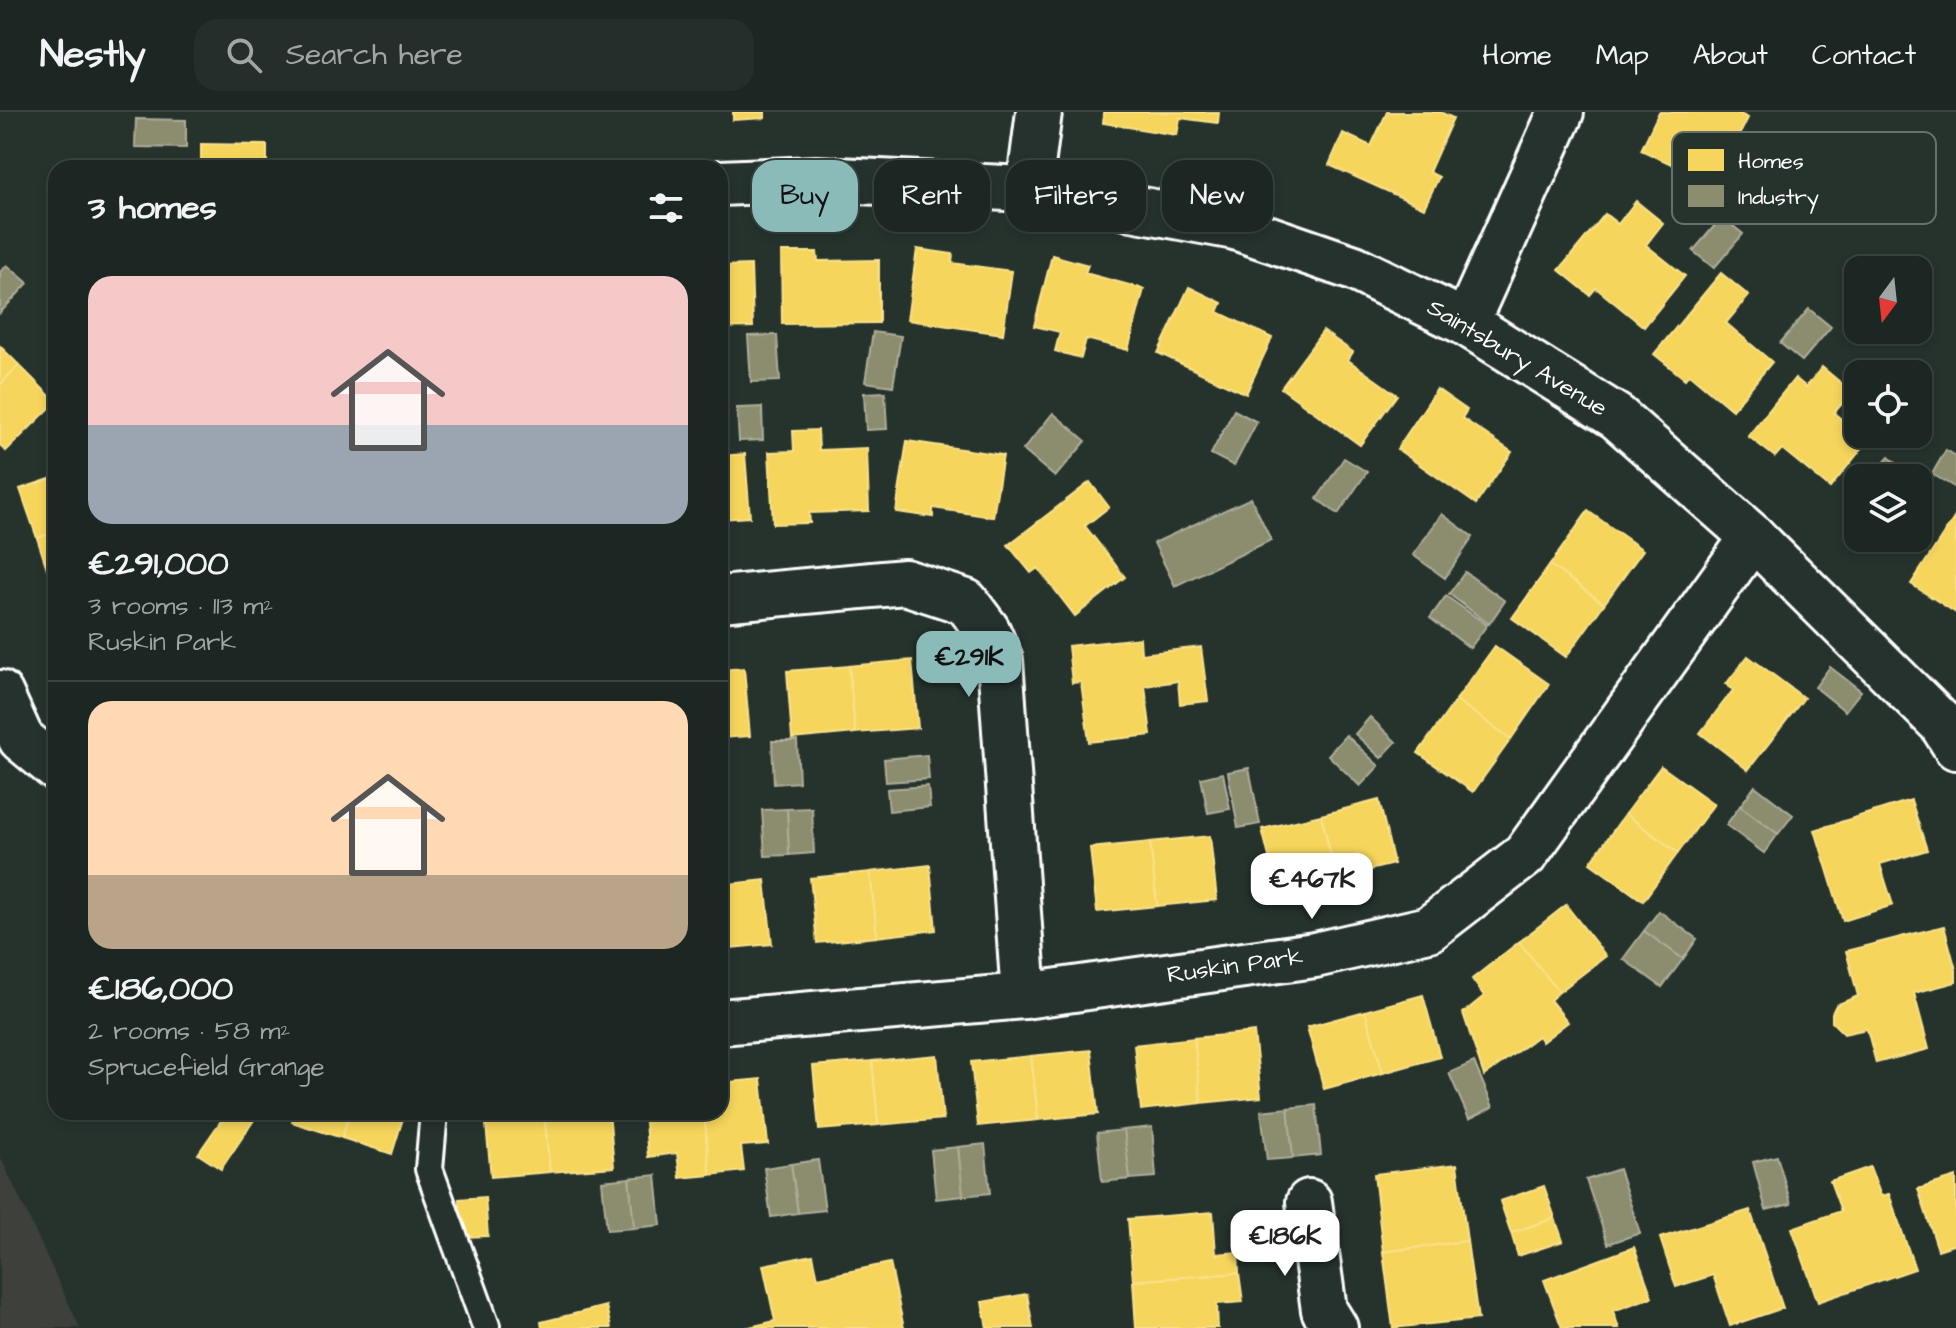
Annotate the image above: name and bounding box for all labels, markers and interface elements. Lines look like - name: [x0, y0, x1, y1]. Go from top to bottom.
- search box: [194, 19, 754, 91]
- text: Nestly: [40, 29, 146, 81]
- icon: search: [222, 33, 266, 77]
- text: Search here: [286, 34, 463, 76]
- text: Home: [1482, 36, 1552, 75]
- text: Map: [1596, 36, 1649, 75]
- text: About: [1693, 36, 1768, 75]
- text: Contact: [1812, 36, 1916, 75]
- legend: [1672, 132, 1936, 224]
- text: Homes: [1738, 146, 1804, 177]
- chip: Buy: [752, 160, 858, 232]
- chip: Rent: [874, 160, 990, 232]
- chip: Filters: [1006, 160, 1146, 232]
- chip: New: [1162, 160, 1273, 232]
- text: Industry: [1738, 182, 1819, 214]
- text: 3 homes: [88, 184, 217, 232]
- icon: filters: [644, 186, 688, 230]
- north arrow: [1844, 256, 1932, 344]
- map controls: [1844, 256, 1932, 552]
- street label: Saintsbury Avenue: [1420, 291, 1613, 426]
- icon: home: [316, 328, 460, 472]
- button: locate: [1844, 360, 1932, 448]
- button: layers: [1844, 464, 1932, 552]
- text: €291,000: [88, 540, 229, 588]
- text: 3 rooms · 113 m²: [88, 588, 273, 624]
- text: Ruskin Park: [88, 624, 236, 660]
- pin: €291K: [913, 631, 1025, 699]
- text: €291K: [934, 639, 1004, 675]
- icon: home: [316, 753, 460, 897]
- pin: €467K: [1256, 853, 1368, 921]
- text: €467K: [1269, 861, 1355, 897]
- street label: Ruskin Park: [1165, 940, 1305, 992]
- text: €186,000: [88, 965, 233, 1013]
- text: 2 rooms · 58 m²: [88, 1013, 290, 1049]
- text: Sprucefield Grange: [88, 1049, 325, 1085]
- pin: €186K: [1229, 1210, 1341, 1278]
- text: €186K: [1249, 1218, 1321, 1254]

